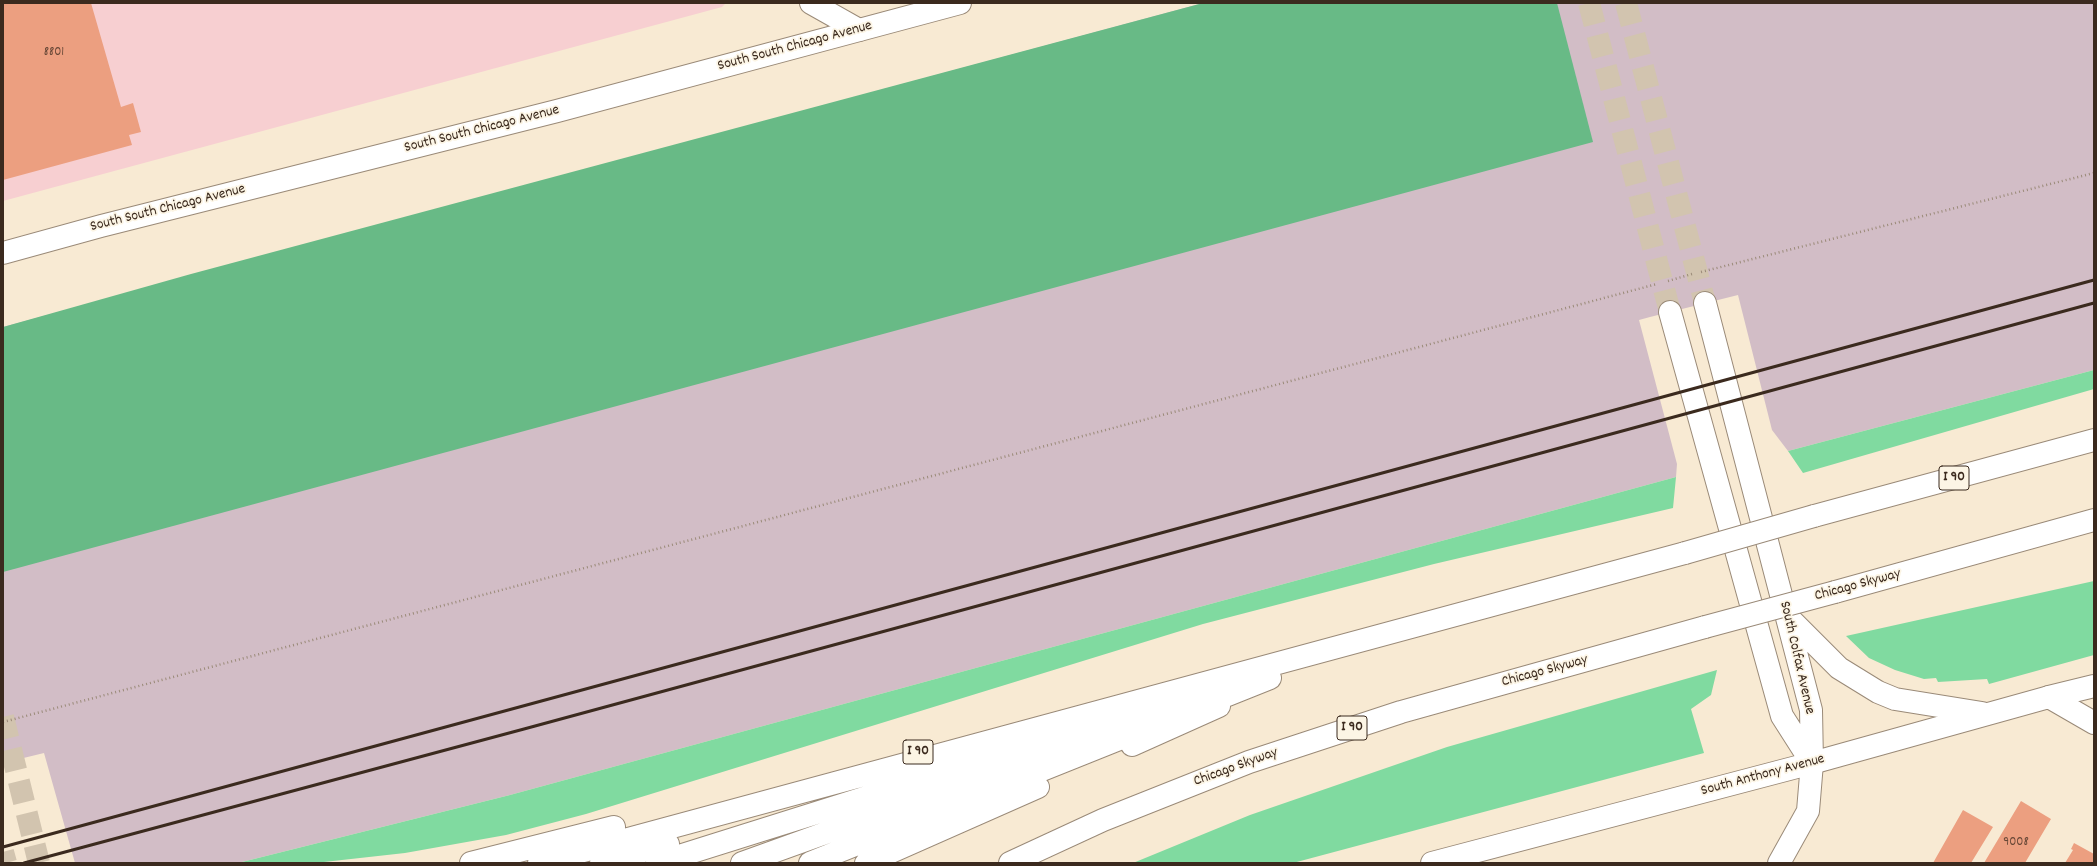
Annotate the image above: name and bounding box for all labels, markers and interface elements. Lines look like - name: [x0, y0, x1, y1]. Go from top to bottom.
- street label: South South Chicago Avenue: [716, 18, 874, 76]
- house number: 8801: [44, 45, 64, 61]
- street label: South South Chicago Avenue: [403, 102, 561, 158]
- street label: South South Chicago Avenue: [89, 181, 247, 237]
- road number: I 90: [1939, 466, 1969, 490]
- street label: Chicago Skyway: [1813, 566, 1903, 606]
- street label: South Colfax Avenue: [1774, 600, 1818, 716]
- street label: Chicago Skyway: [1500, 652, 1590, 692]
- road number: I 90: [1337, 716, 1367, 740]
- road number: I 90: [903, 740, 933, 764]
- street label: Chicago Skyway: [1191, 744, 1281, 792]
- street label: South Anthony Avenue: [1699, 751, 1827, 801]
- house number: 9008: [2003, 835, 2029, 851]

